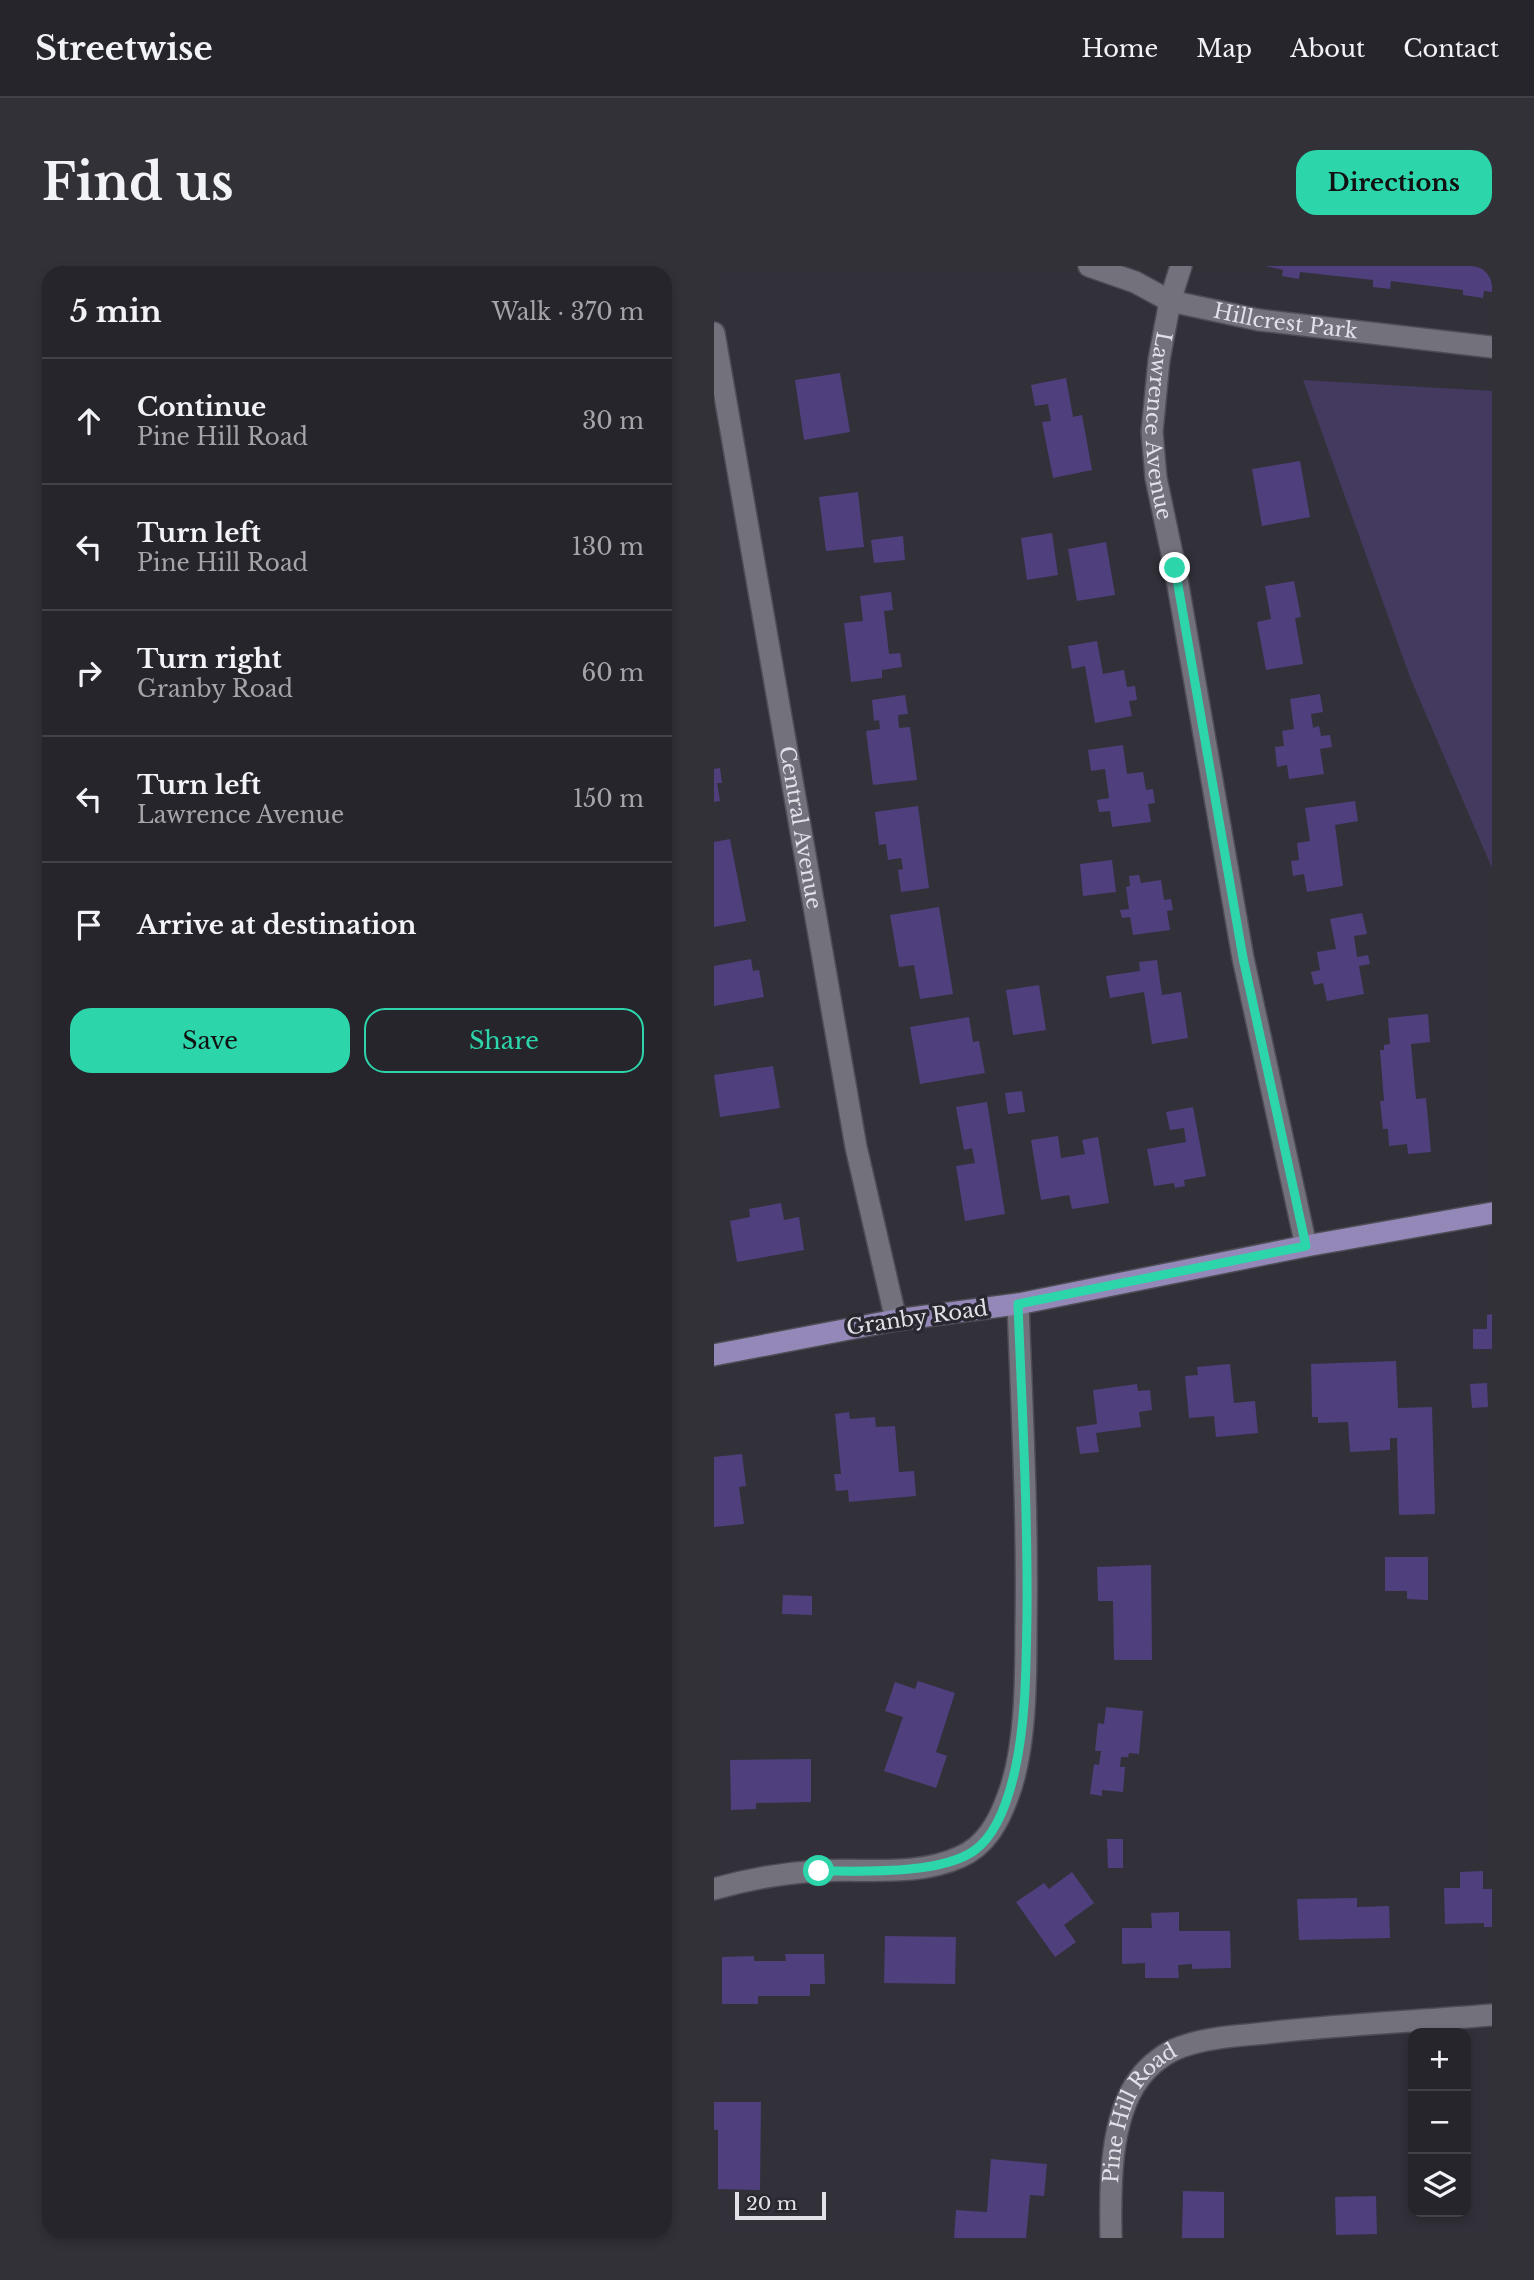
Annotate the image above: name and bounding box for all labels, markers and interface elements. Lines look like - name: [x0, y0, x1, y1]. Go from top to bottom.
- text: Streetwise: [35, 28, 213, 69]
- text: Home: [1082, 34, 1158, 63]
- text: Map: [1196, 34, 1252, 63]
- text: About: [1290, 34, 1365, 63]
- text: Contact: [1403, 34, 1499, 63]
- button: Directions: [1296, 150, 1492, 215]
- text: Find us: [42, 152, 234, 213]
- text: 5 min: [70, 293, 162, 330]
- text: Walk · 370 m: [492, 298, 644, 326]
- street label: Hillcrest Park: [1211, 298, 1359, 344]
- street label: Lawrence Avenue: [1139, 330, 1177, 522]
- text: Continue: [137, 391, 266, 423]
- icon: ahead: [70, 402, 108, 440]
- text: 30 m: [582, 407, 644, 435]
- text: Pine Hill Road: [137, 423, 308, 451]
- text: Turn left: [137, 517, 261, 549]
- icon: left: [70, 528, 108, 566]
- text: 130 m: [572, 533, 644, 561]
- text: Pine Hill Road: [137, 549, 308, 577]
- route end: [1159, 552, 1190, 583]
- text: Turn right: [137, 643, 282, 675]
- icon: right: [70, 654, 108, 692]
- text: 60 m: [582, 659, 644, 687]
- text: Granby Road: [137, 675, 293, 703]
- street label: Central Avenue: [773, 744, 827, 911]
- text: Turn left: [137, 769, 261, 801]
- icon: left: [70, 780, 108, 818]
- text: 150 m: [573, 785, 644, 813]
- text: Lawrence Avenue: [137, 801, 344, 829]
- icon: arrive: [70, 906, 108, 944]
- text: Arrive at destination: [137, 909, 417, 941]
- button: Save: [70, 1008, 350, 1073]
- button: Share: [364, 1008, 644, 1073]
- street label: Granby Road: [845, 1295, 989, 1341]
- route start: [803, 1855, 834, 1886]
- map controls: [1408, 2028, 1471, 2217]
- button: +: [1408, 2028, 1471, 2091]
- street label: Pine Hill Road: [1098, 2038, 1181, 2184]
- button: −: [1408, 2091, 1471, 2154]
- button: layers: [1408, 2154, 1471, 2217]
- scale bar: [735, 2189, 826, 2221]
- text: 20 m: [746, 2192, 797, 2215]

